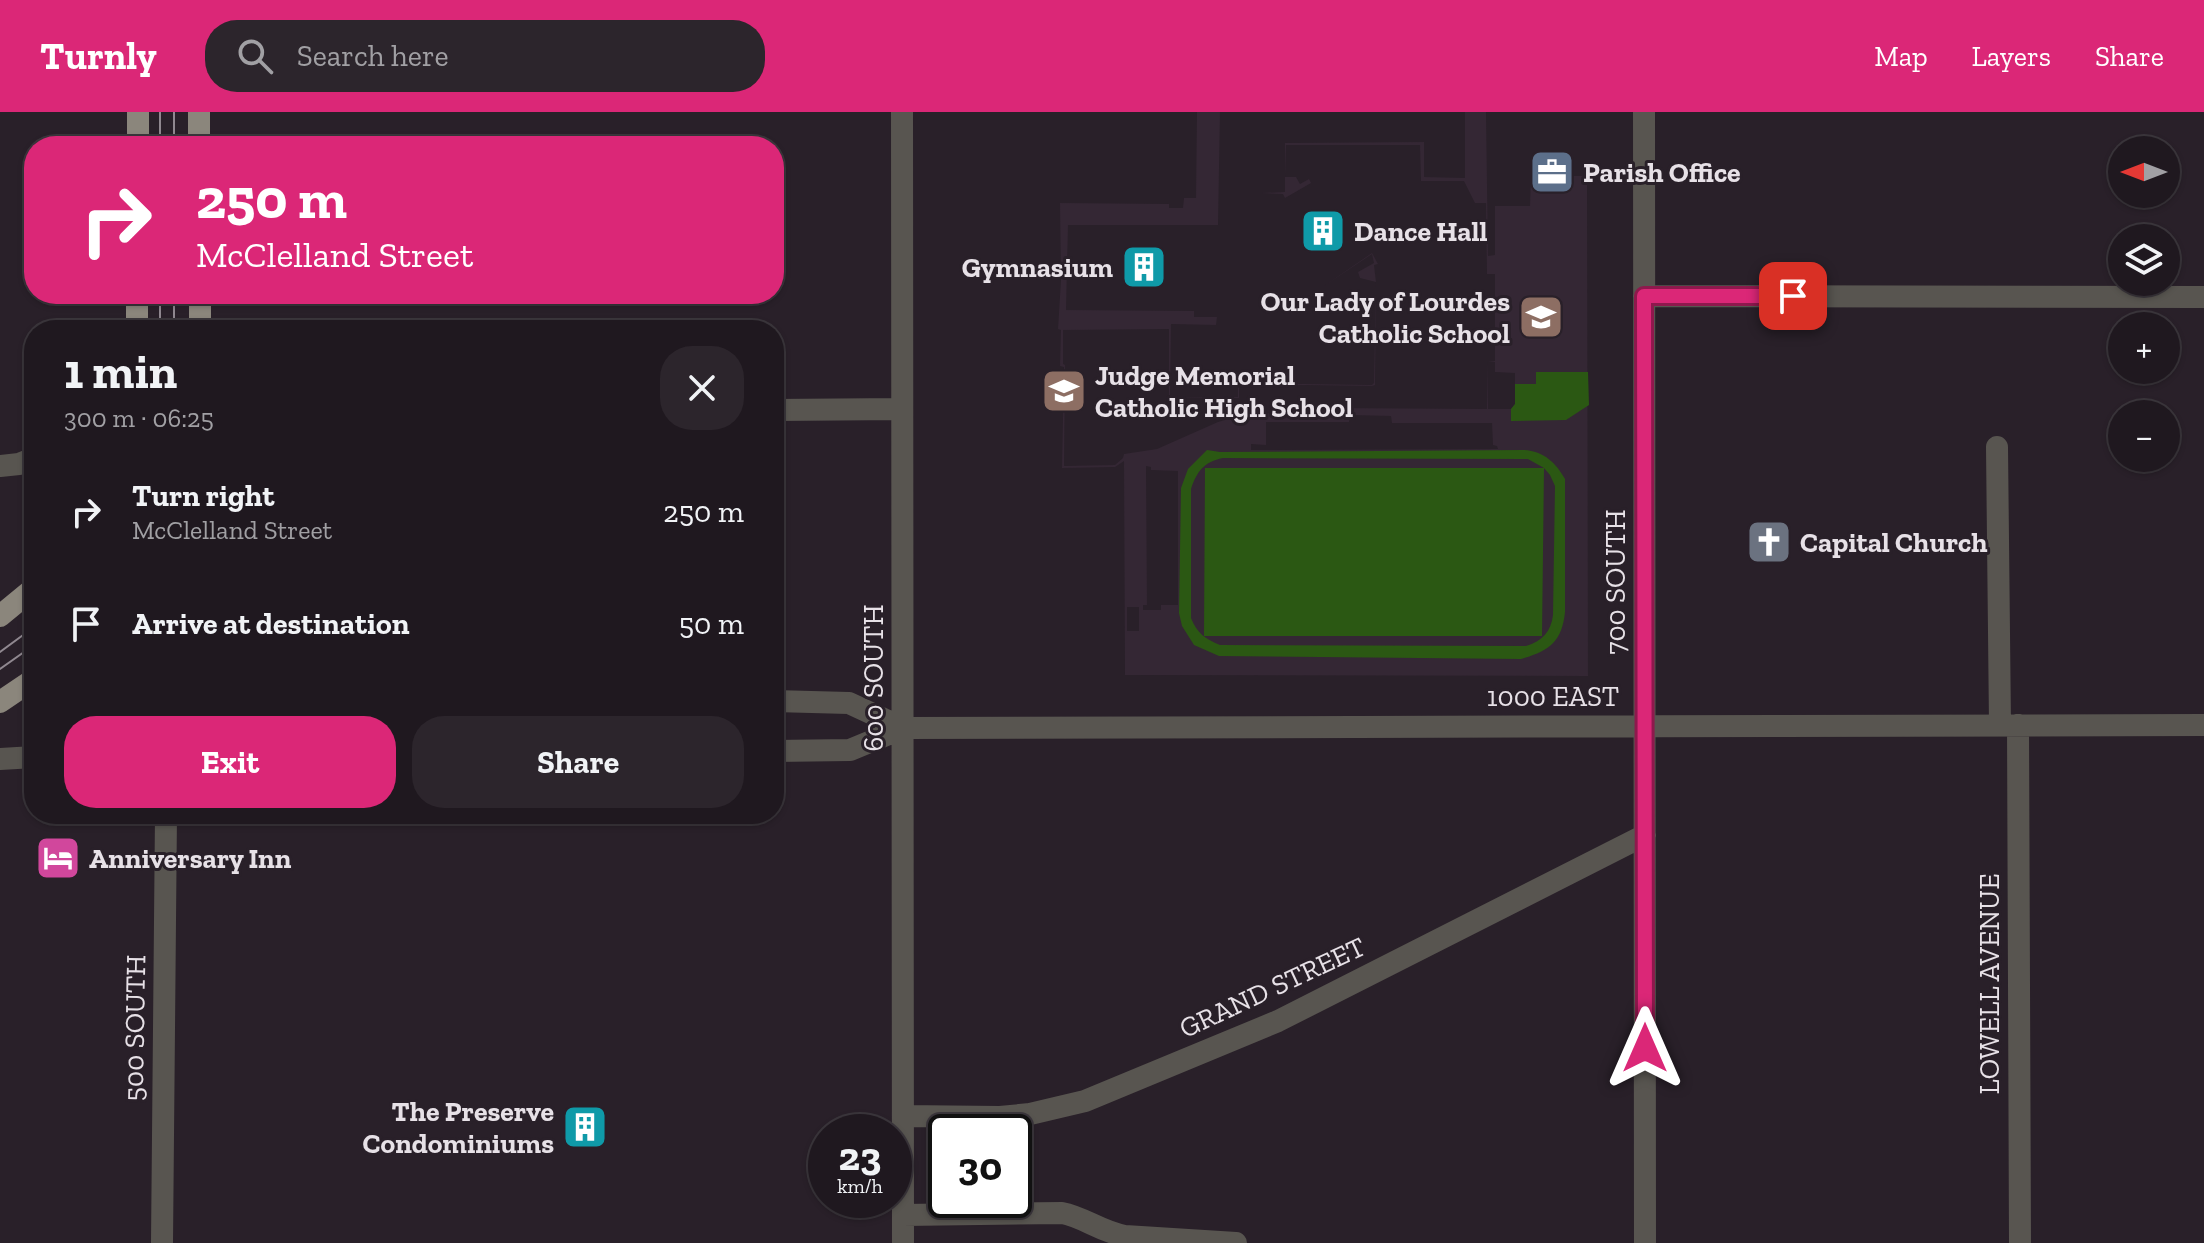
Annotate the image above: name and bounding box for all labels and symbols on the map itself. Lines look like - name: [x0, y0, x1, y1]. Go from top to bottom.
- north arrow: [2108, 136, 2180, 208]
- office icon: Parish Office: [1528, 148, 1576, 196]
- place label: Parish Office: [1583, 156, 1741, 189]
- building icon: Dance Hall: [1299, 207, 1347, 255]
- place label: Dance Hall: [1354, 215, 1487, 248]
- building icon: Gymnasium: [1120, 243, 1168, 291]
- place label: Gymnasium: [962, 251, 1113, 284]
- pin: [1759, 262, 1827, 330]
- place label: Our Lady of Lourdes Catholic School: [1261, 285, 1510, 350]
- school or university icon: Our Lady of Lourdes Catholic School: [1517, 293, 1565, 341]
- place label: Judge Memorial Catholic High School: [1095, 359, 1353, 424]
- school or university icon: Judge Memorial Catholic High School: [1040, 367, 1088, 415]
- street label: 700 SOUTH: [1599, 509, 1632, 655]
- church icon: Capital Church: [1745, 518, 1793, 566]
- place label: Capital Church: [1800, 526, 1988, 559]
- street label: 600 SOUTH: [857, 604, 890, 752]
- street label: 1000 EAST: [1487, 680, 1619, 713]
- hotel icon: Anniversary Inn: [34, 834, 82, 882]
- place label: Anniversary Inn: [89, 842, 292, 875]
- street label: LOWELL AVENUE: [1973, 873, 2006, 1095]
- street label: GRAND STREET: [1174, 930, 1370, 1045]
- street label: 500 SOUTH: [117, 954, 152, 1102]
- position arrow: [1603, 1006, 1687, 1090]
- place label: The Preserve Condominiums: [362, 1095, 554, 1160]
- building icon: The Preserve Condominiums: [561, 1103, 609, 1151]
- speed limit sign: 30: [928, 1114, 1032, 1218]

